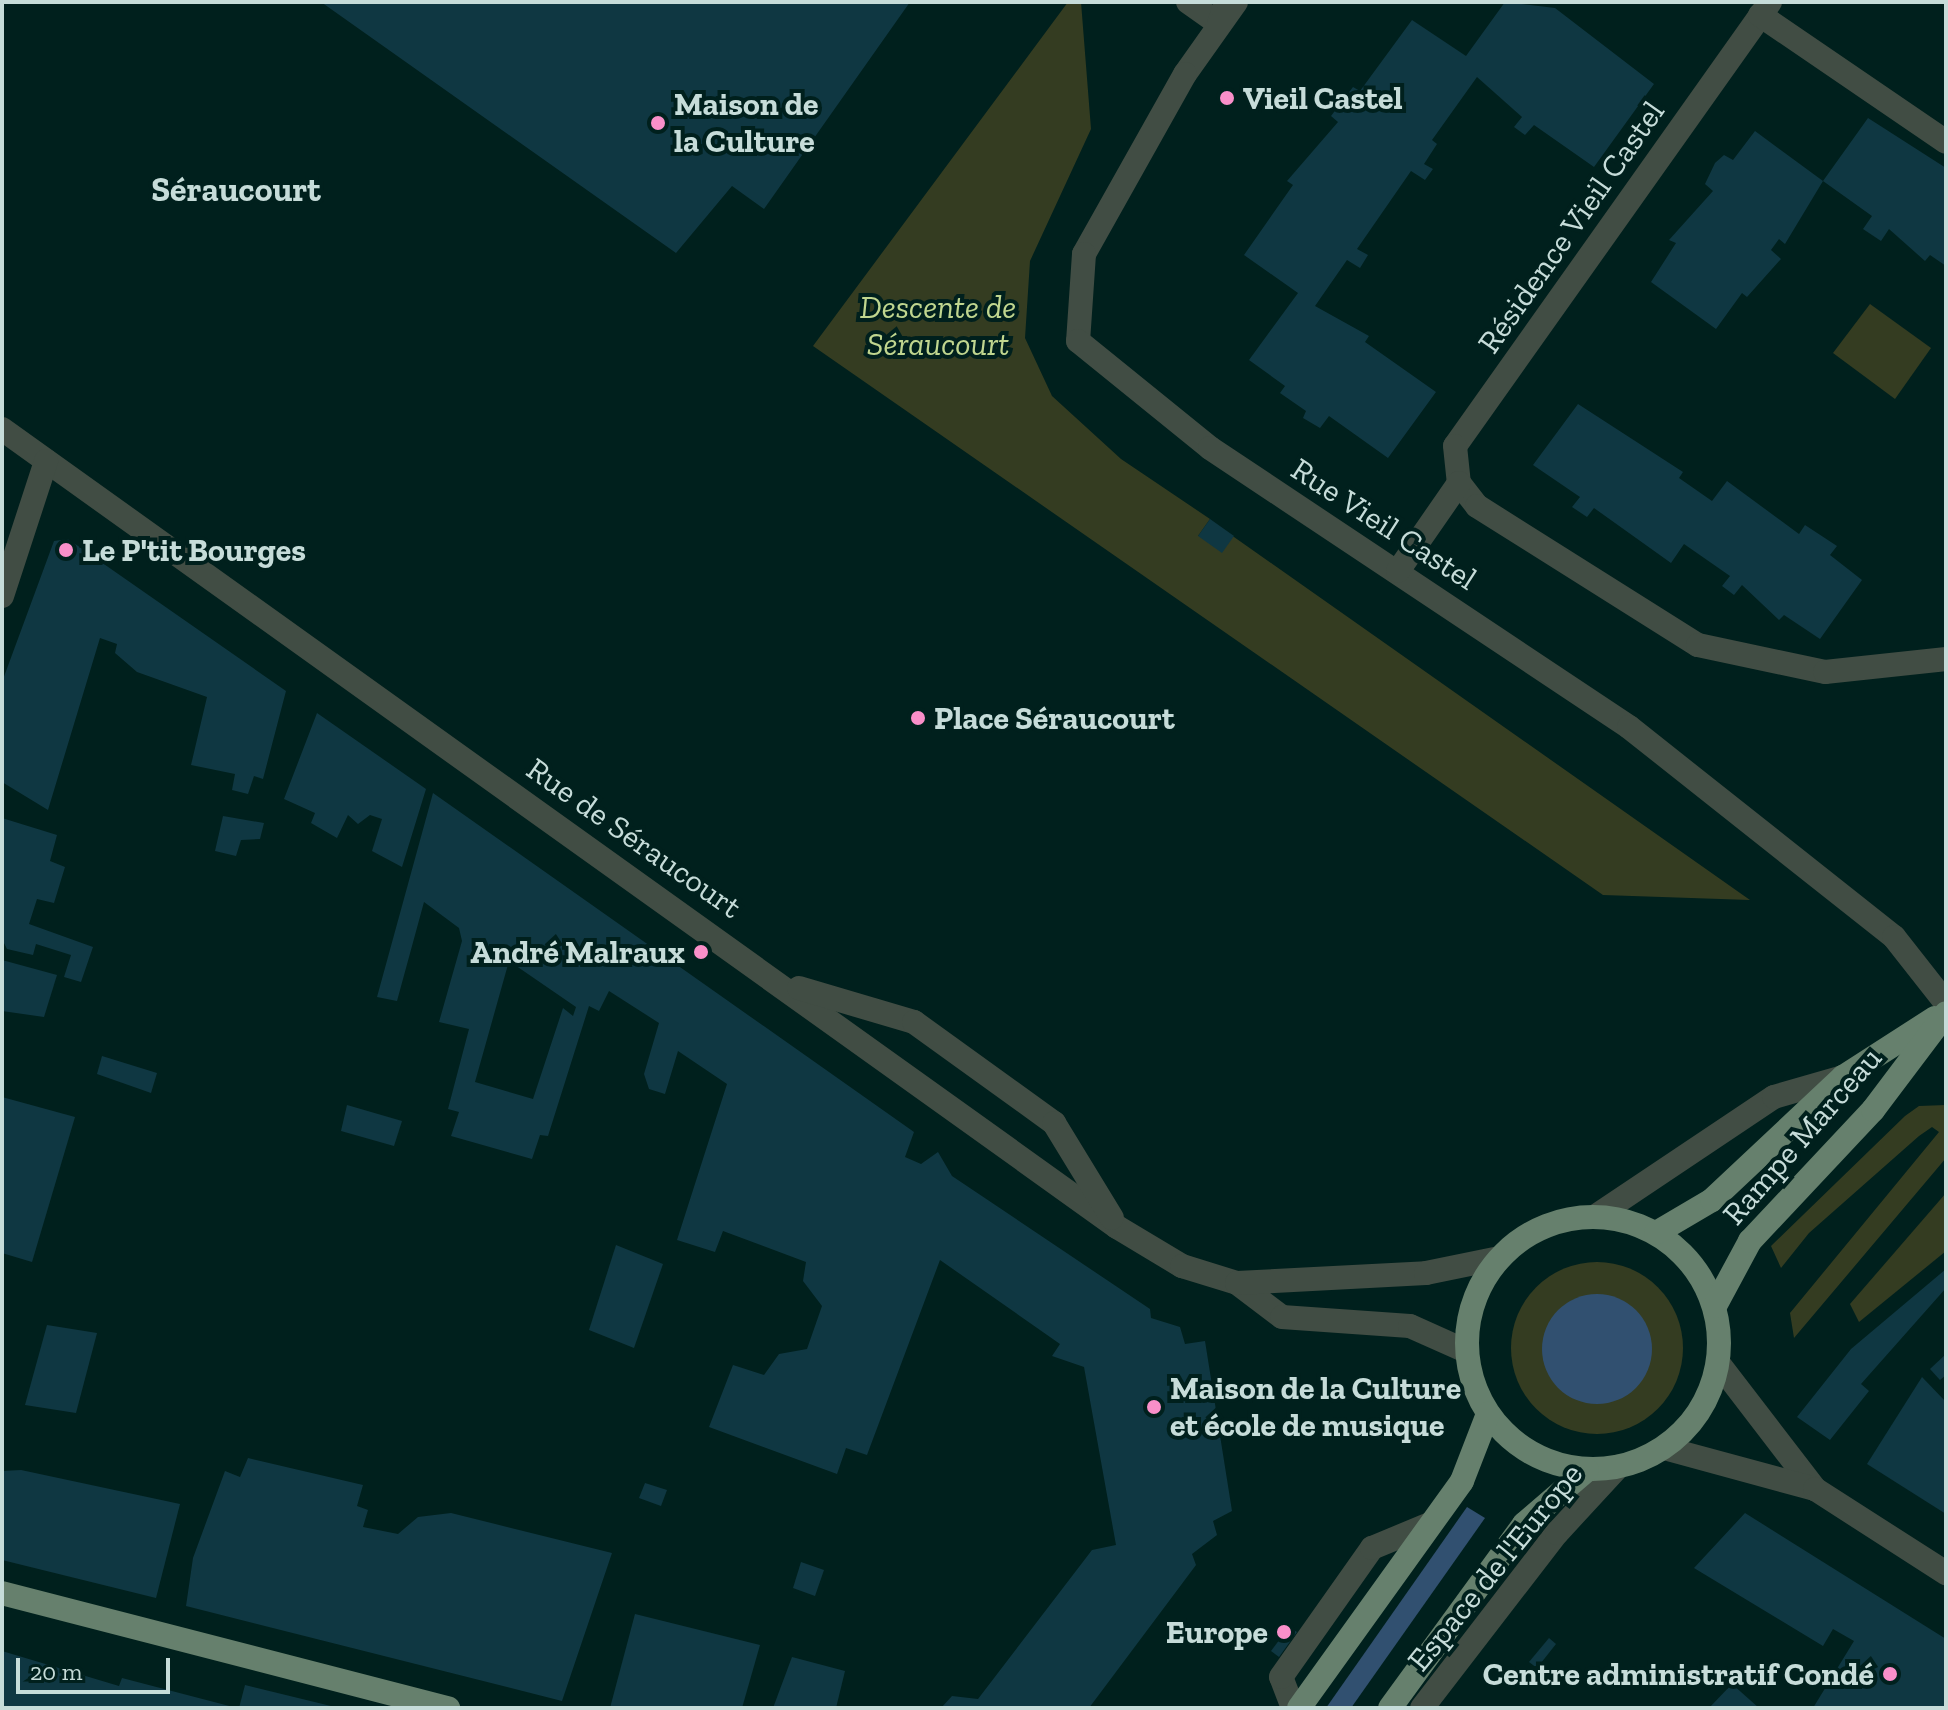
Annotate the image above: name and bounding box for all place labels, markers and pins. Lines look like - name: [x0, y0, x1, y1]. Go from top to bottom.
- place label: Vieil Castel: [1243, 79, 1403, 117]
- place label: Maison de la Culture: [674, 86, 818, 161]
- marker: Vieil Castel: [1218, 89, 1236, 107]
- marker: Maison de la Culture: [649, 114, 667, 132]
- place label: Le P'tit Bourges: [82, 531, 306, 569]
- marker: Le P'tit Bourges: [57, 541, 75, 559]
- place label: Place Séraucourt: [934, 699, 1175, 737]
- marker: Place Séraucourt: [909, 709, 927, 727]
- place label: André Malraux: [470, 933, 685, 971]
- marker: André Malraux: [692, 943, 710, 961]
- place label: Maison de la Culture et école de musique: [1170, 1370, 1461, 1445]
- marker: Maison de la Culture et école de musique: [1145, 1398, 1163, 1416]
- place label: Europe: [1166, 1613, 1268, 1651]
- marker: Europe: [1275, 1623, 1293, 1641]
- place label: Centre administratif Condé: [1483, 1655, 1874, 1693]
- marker: Centre administratif Condé: [1881, 1665, 1899, 1683]

